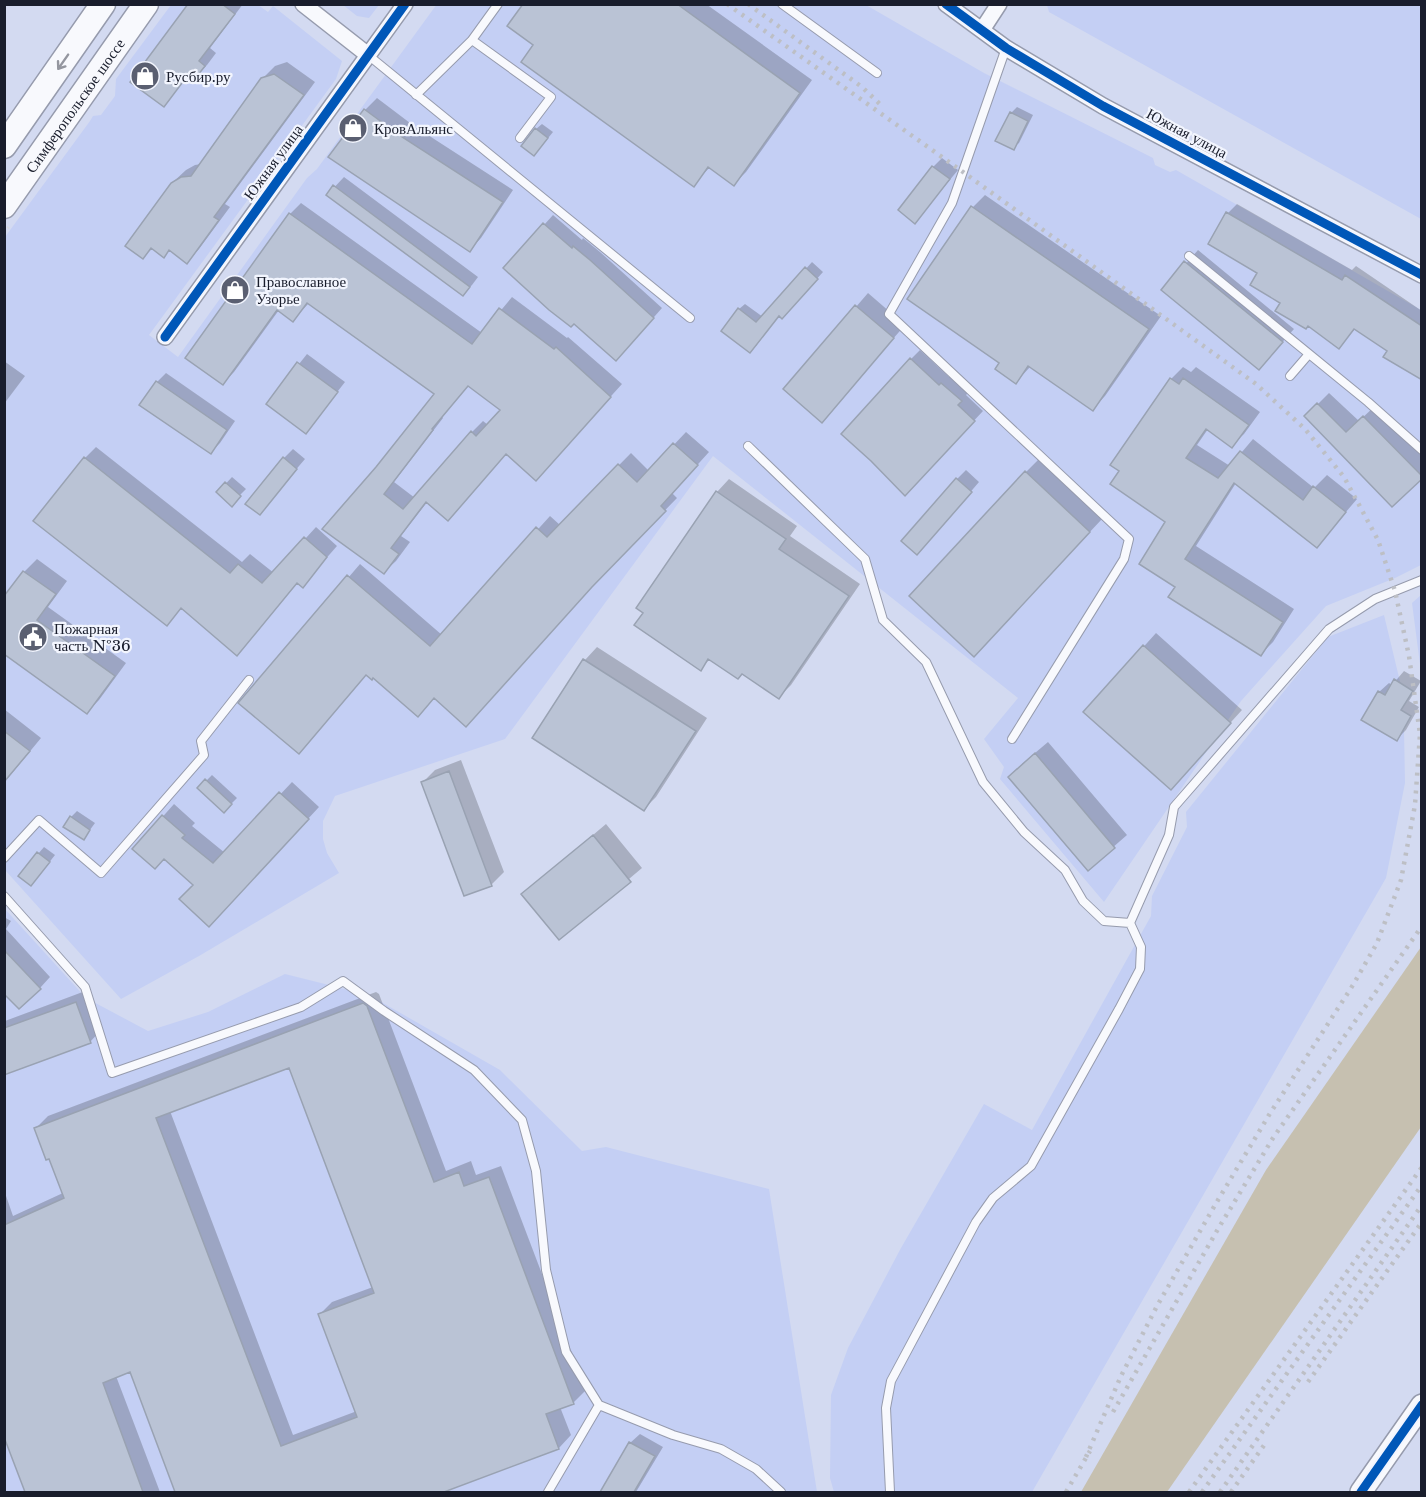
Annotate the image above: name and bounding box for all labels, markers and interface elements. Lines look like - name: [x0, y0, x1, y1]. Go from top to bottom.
- street label: Симферопольское шоссе: [21, 34, 129, 176]
- one-way arrow: [57, 53, 69, 69]
- shop icon: Русбир.ру: [129, 60, 161, 92]
- place label: Русбир.ру: [166, 67, 231, 86]
- street label: Южная улица: [1143, 104, 1231, 162]
- shop icon: КровАльянс: [337, 112, 369, 144]
- place label: КровАльянс: [374, 119, 453, 138]
- street label: Южная улица: [239, 120, 307, 204]
- place label: Православное Узорье: [256, 272, 346, 308]
- shop icon: Православное Узорье: [219, 274, 251, 306]
- place label: Пожарная часть №36: [54, 619, 131, 655]
- public building icon: Пожарная часть №36: [17, 621, 49, 653]

